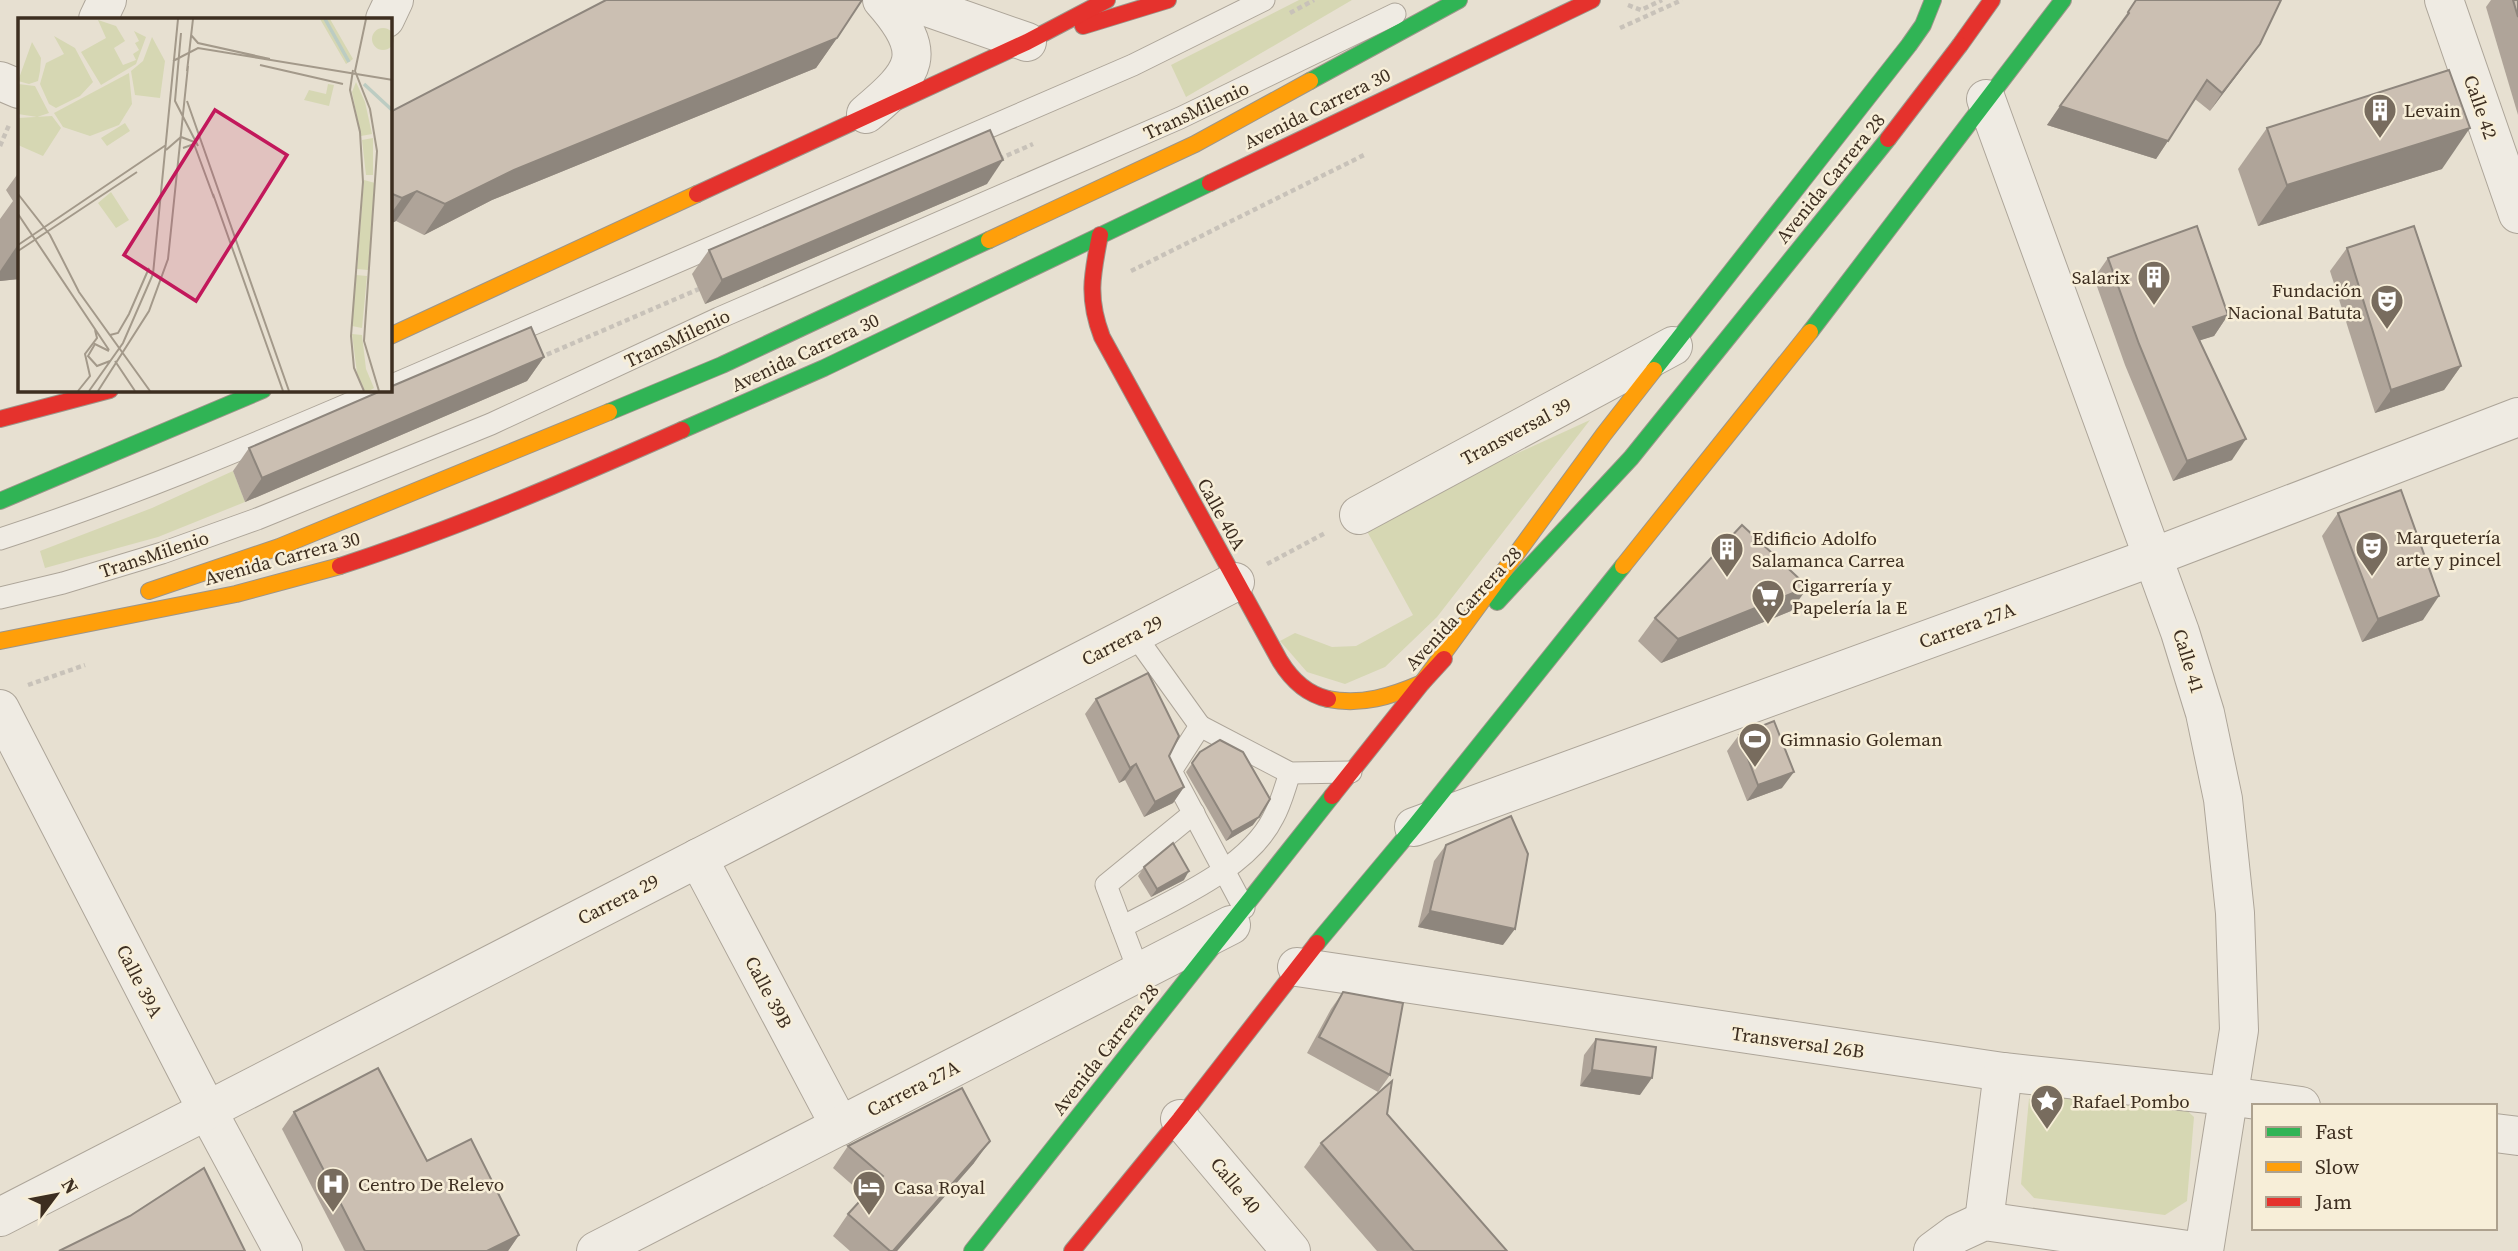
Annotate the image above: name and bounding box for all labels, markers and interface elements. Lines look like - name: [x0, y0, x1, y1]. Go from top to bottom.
- inset map: [18, 18, 392, 392]
- street label: Avenida Carrera 30: [1239, 61, 1395, 155]
- street label: Calle 42: [2458, 72, 2504, 142]
- street label: TransMilenio: [1139, 74, 1253, 146]
- building icon: Levain: [2361, 91, 2399, 140]
- place label: Levain: [2404, 97, 2461, 123]
- street label: Avenida Carrera 28: [1769, 108, 1891, 248]
- building icon: Salarix: [2135, 258, 2173, 307]
- place label: Salarix: [2072, 264, 2130, 290]
- place label: Fundación Nacional Batuta: [2227, 277, 2362, 325]
- theatre icon: Fundación Nacional Batuta: [2368, 282, 2406, 331]
- street label: TransMilenio: [620, 302, 734, 374]
- street label: Avenida Carrera 30: [727, 306, 883, 398]
- street label: Transversal 39: [1456, 391, 1576, 471]
- street label: Calle 40A: [1192, 473, 1253, 555]
- street label: TransMilenio: [96, 524, 212, 584]
- place label: Marquetería arte y pincel: [2396, 524, 2501, 572]
- street label: Avenida Carrera 30: [201, 525, 363, 591]
- place label: Edificio Adolfo Salamanca Carrea: [1752, 525, 1905, 573]
- theatre icon: Marquetería arte y pincel: [2353, 529, 2391, 578]
- building icon: Edificio Adolfo Salamanca Carrea: [1708, 530, 1746, 579]
- street label: Avenida Carrera 28: [1399, 541, 1527, 675]
- place label: Cigarrería y Papelería la E: [1792, 572, 1907, 620]
- supermarket icon: Cigarrería y Papelería la E: [1749, 577, 1787, 626]
- street label: Carrera 27A: [1915, 595, 2019, 654]
- street label: Carrera 29: [1077, 608, 1167, 672]
- street label: Calle 41: [2167, 626, 2211, 696]
- sports icon: Gimnasio Goleman: [1736, 720, 1774, 769]
- place label: Gimnasio Goleman: [1780, 726, 1942, 752]
- street label: Carrera 29: [573, 867, 663, 931]
- street label: Calle 39A: [111, 940, 170, 1022]
- street label: Calle 39B: [739, 951, 799, 1033]
- street label: Avenida Carrera 28: [1045, 978, 1165, 1120]
- street label: Transversal 26B: [1730, 1020, 1866, 1064]
- street label: Carrera 27A: [862, 1053, 964, 1122]
- place icon: Rafael Pombo: [2028, 1082, 2066, 1131]
- place label: Rafael Pombo: [2072, 1088, 2190, 1114]
- legend: [2252, 1104, 2497, 1230]
- text: Fast: [2315, 1117, 2353, 1146]
- street label: Calle 40: [1205, 1151, 1267, 1219]
- text: Slow: [2315, 1152, 2359, 1181]
- north arrow: [21, 1160, 91, 1230]
- hospital icon: Centro De Relevo: [314, 1165, 352, 1214]
- hotel icon: Casa Royal: [850, 1168, 888, 1217]
- place label: Centro De Relevo: [358, 1171, 504, 1197]
- text: N: [56, 1173, 85, 1199]
- place label: Casa Royal: [894, 1174, 986, 1200]
- text: Jam: [2314, 1187, 2352, 1216]

